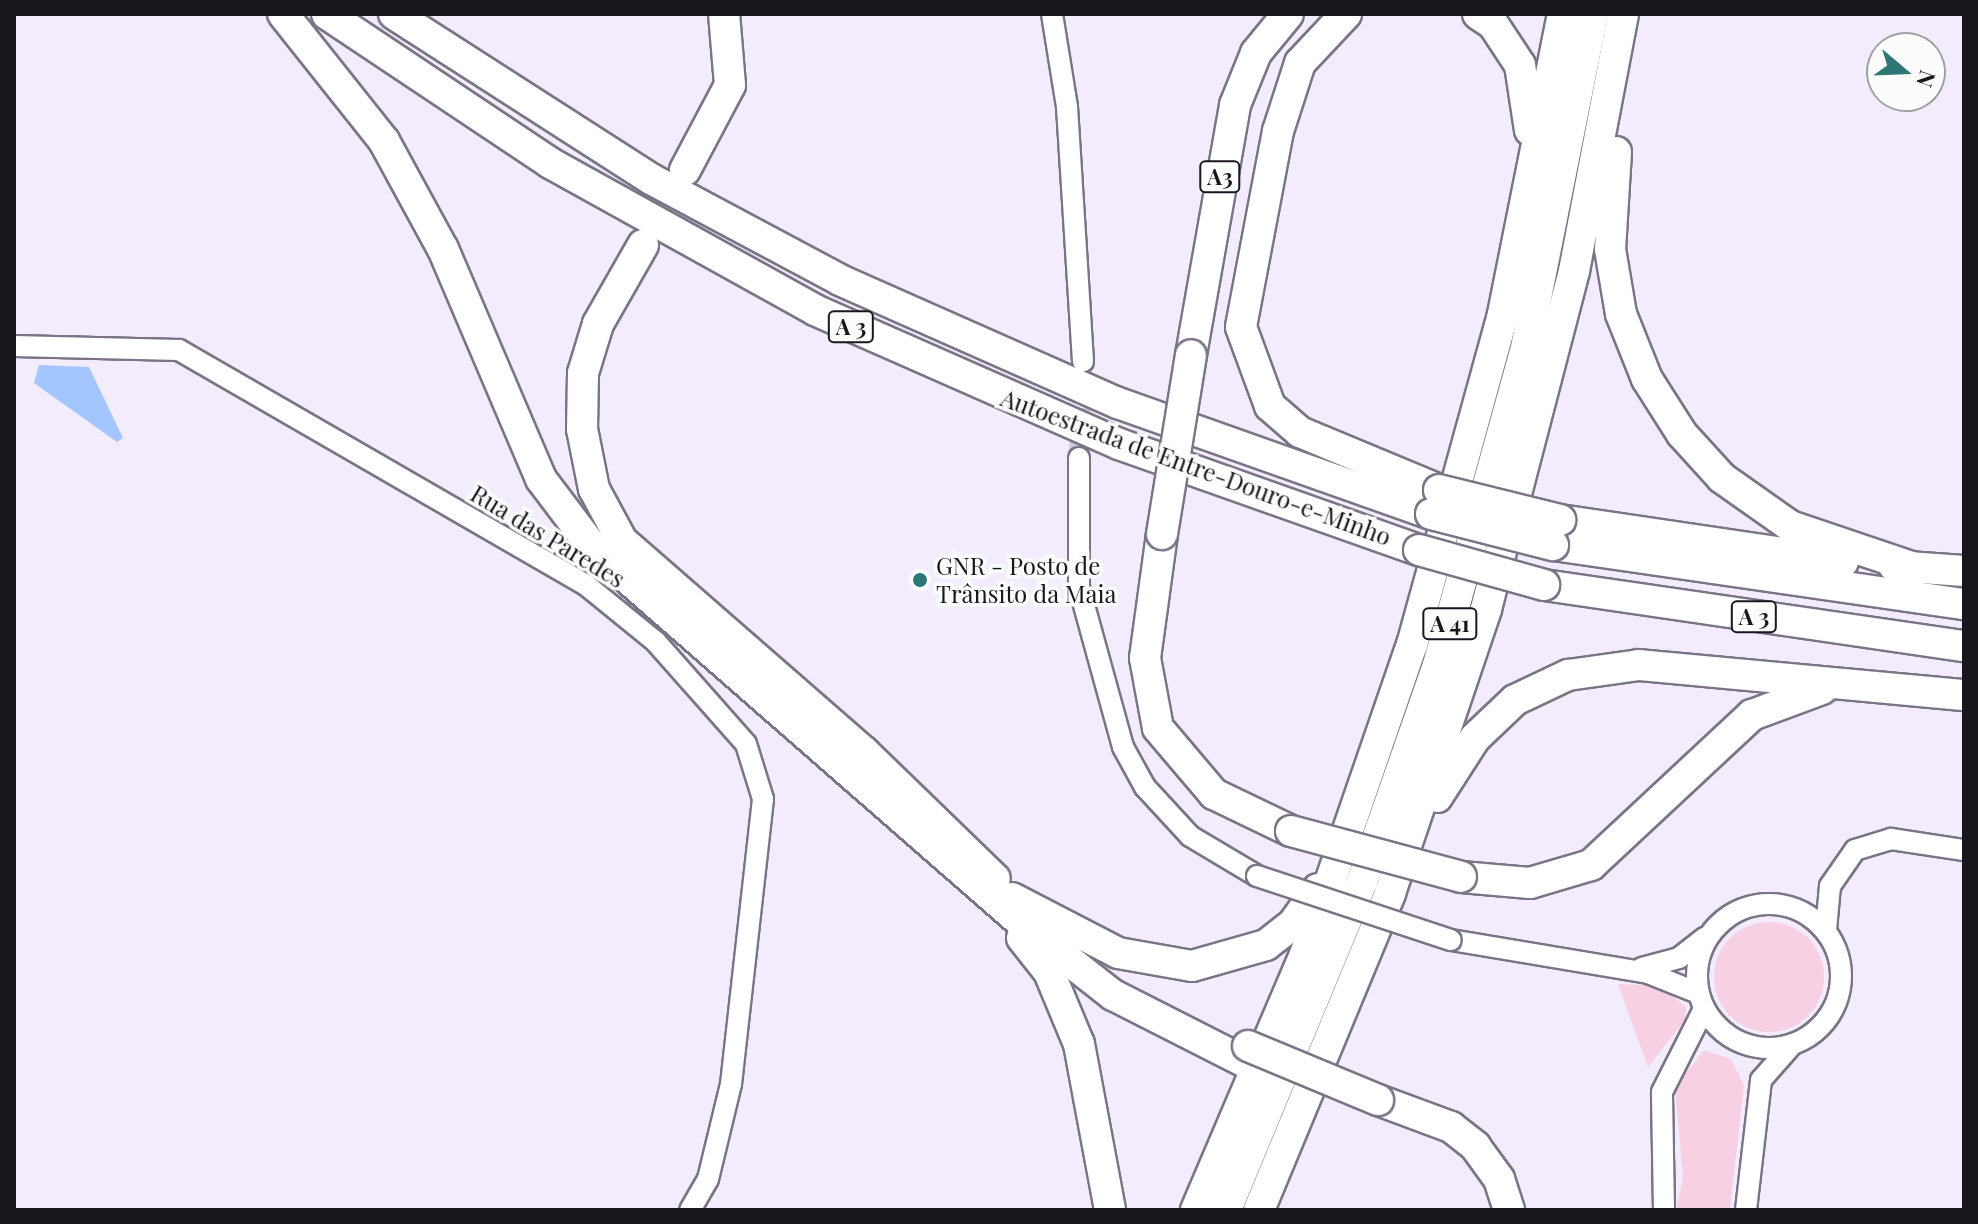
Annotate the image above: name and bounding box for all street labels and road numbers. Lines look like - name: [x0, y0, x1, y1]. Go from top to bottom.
- road number: A3: [1198, 159, 1242, 195]
- road number: A 3: [827, 309, 875, 345]
- street label: Autoestrada de Entre-Douro-e-Minho: [997, 383, 1395, 551]
- street label: Rua das Paredes: [466, 479, 630, 593]
- road number: A 3: [1730, 599, 1778, 635]
- road number: A 41: [1422, 606, 1478, 642]

